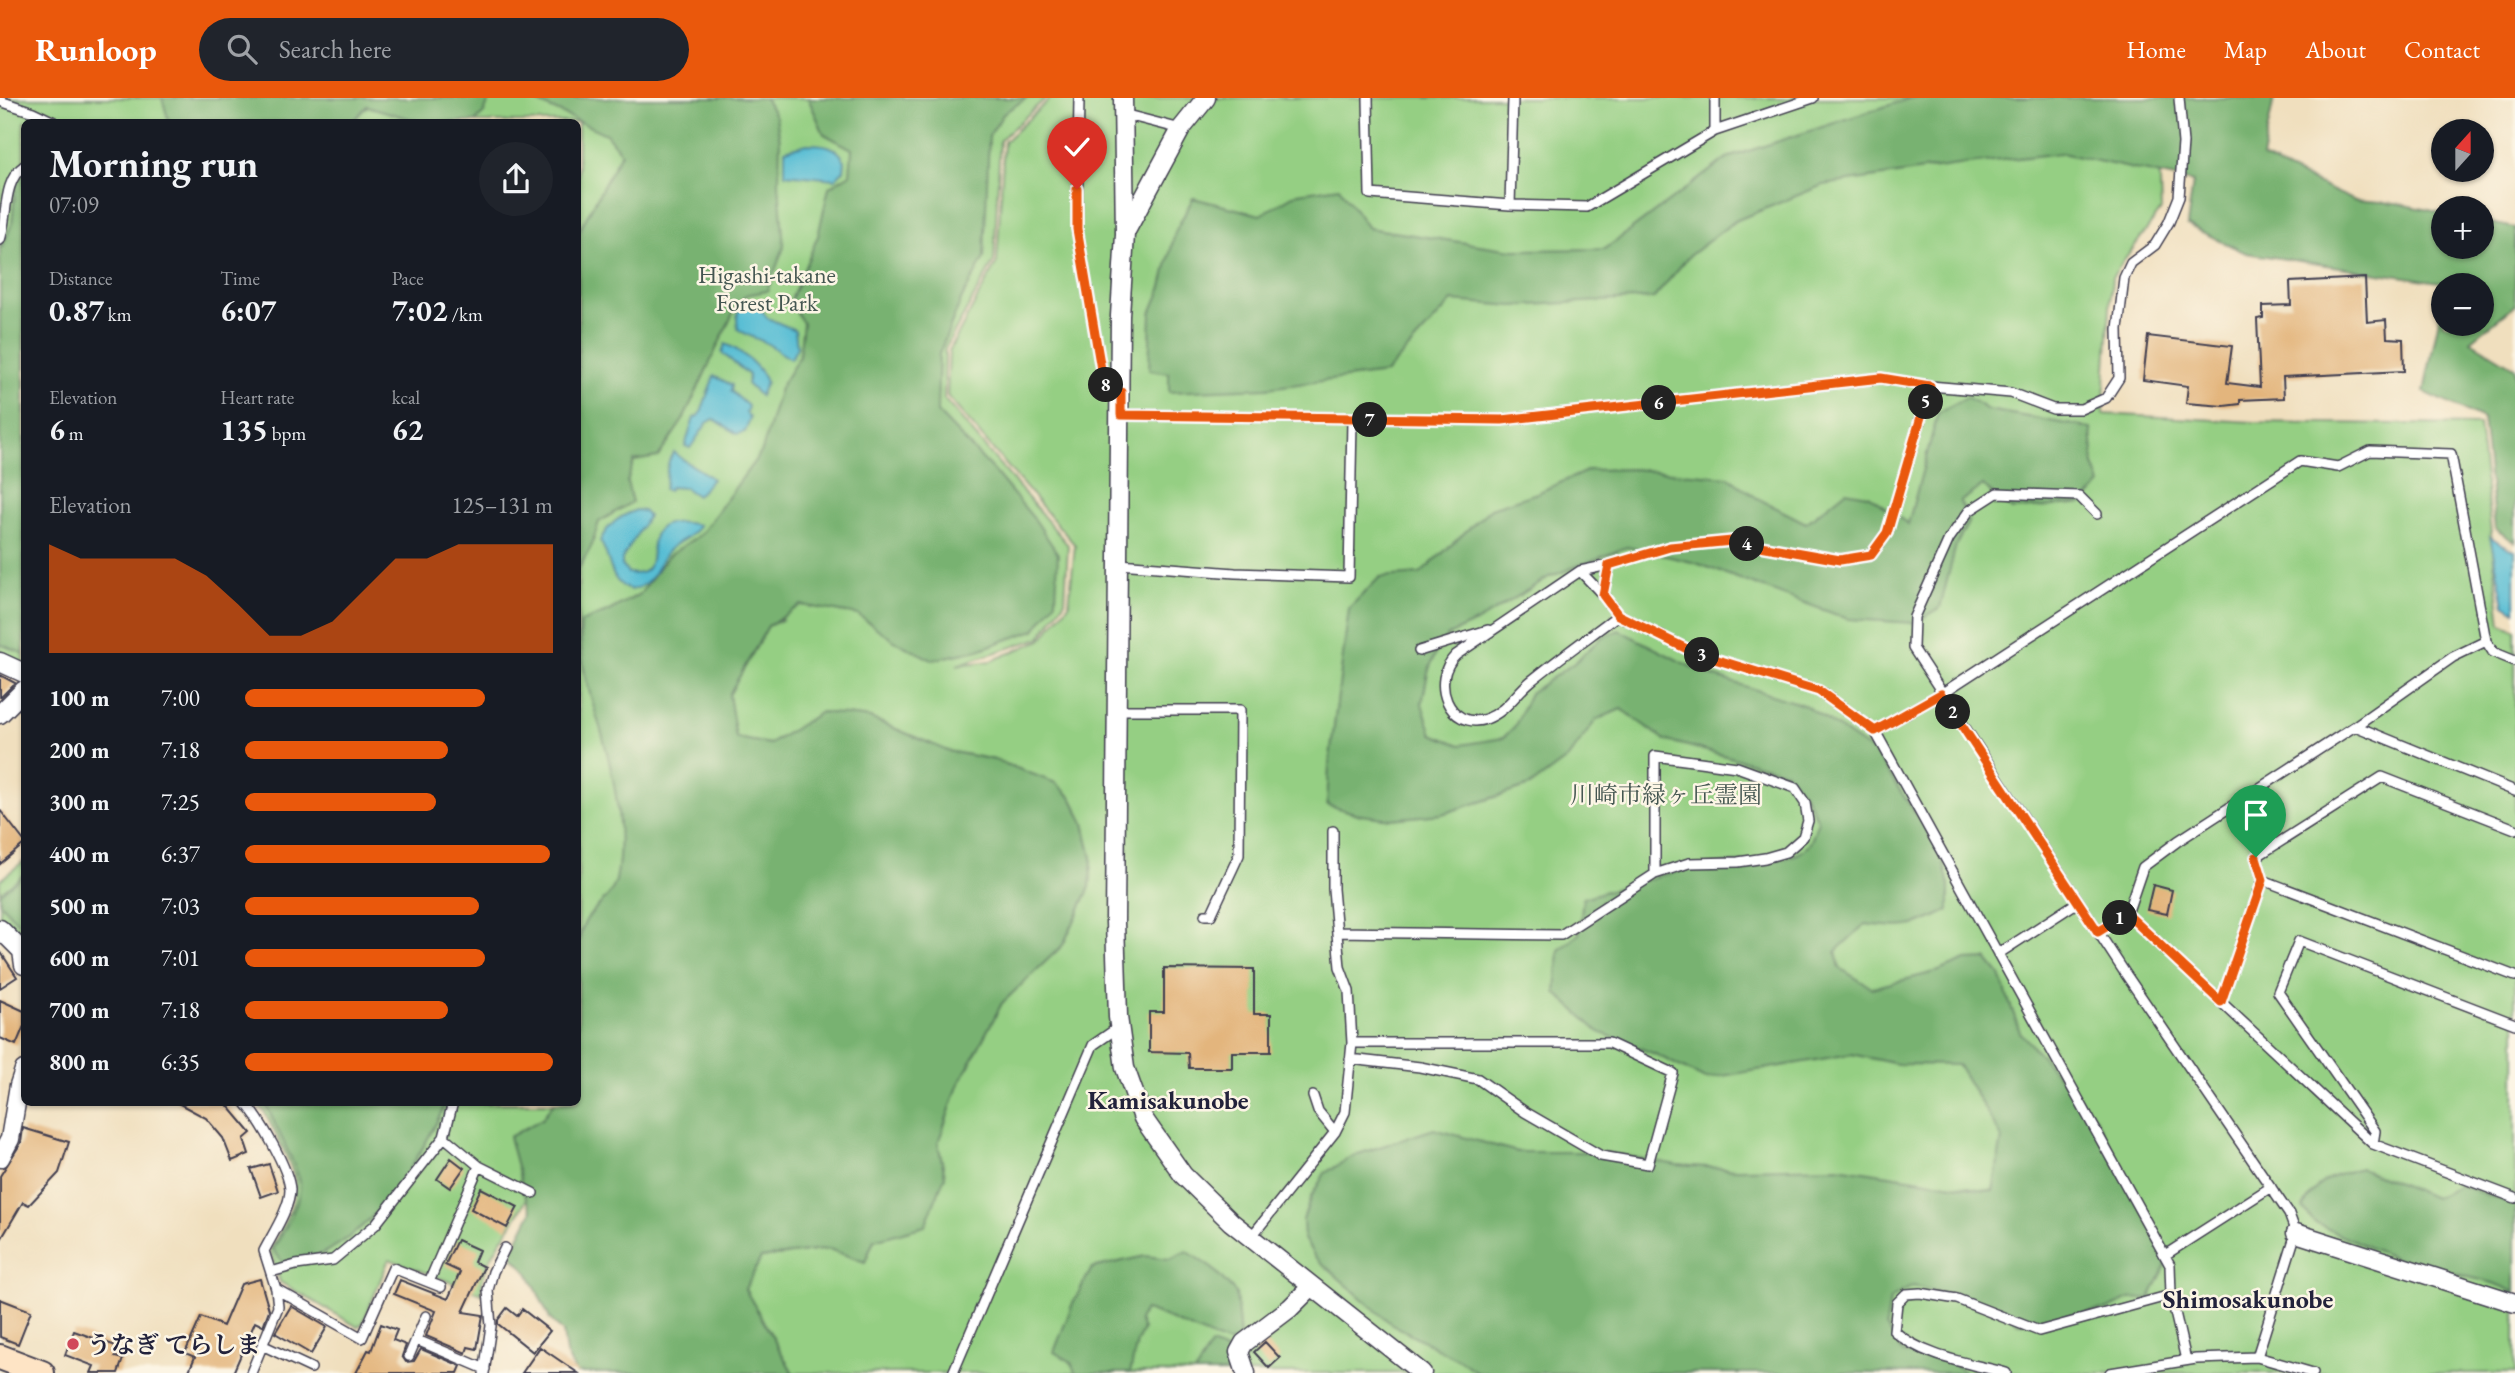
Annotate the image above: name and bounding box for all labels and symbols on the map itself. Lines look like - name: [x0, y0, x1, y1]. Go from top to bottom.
- pin: [1047, 117, 1107, 189]
- north arrow: [2431, 119, 2494, 182]
- park label: Higashi-takane Forest Park: [698, 259, 836, 318]
- pin: 8: [1088, 368, 1124, 402]
- pin: 5: [1909, 384, 1944, 420]
- pin: 6: [1642, 386, 1676, 420]
- pin: 7: [1352, 402, 1388, 438]
- pin: 4: [1730, 526, 1764, 562]
- pin: 3: [1684, 638, 1720, 672]
- pin: 2: [1936, 694, 1970, 730]
- park label: 川崎市緑ヶ丘霊園: [1570, 779, 1762, 810]
- pin: [2226, 785, 2286, 857]
- pin: 1: [2102, 900, 2138, 936]
- district label: Kamisakunobe: [1087, 1083, 1249, 1117]
- district label: Shimosakunobe: [2163, 1282, 2333, 1316]
- place label: うなぎ てらしま: [87, 1329, 261, 1360]
- marker: うなぎ てらしま: [65, 1336, 81, 1352]

